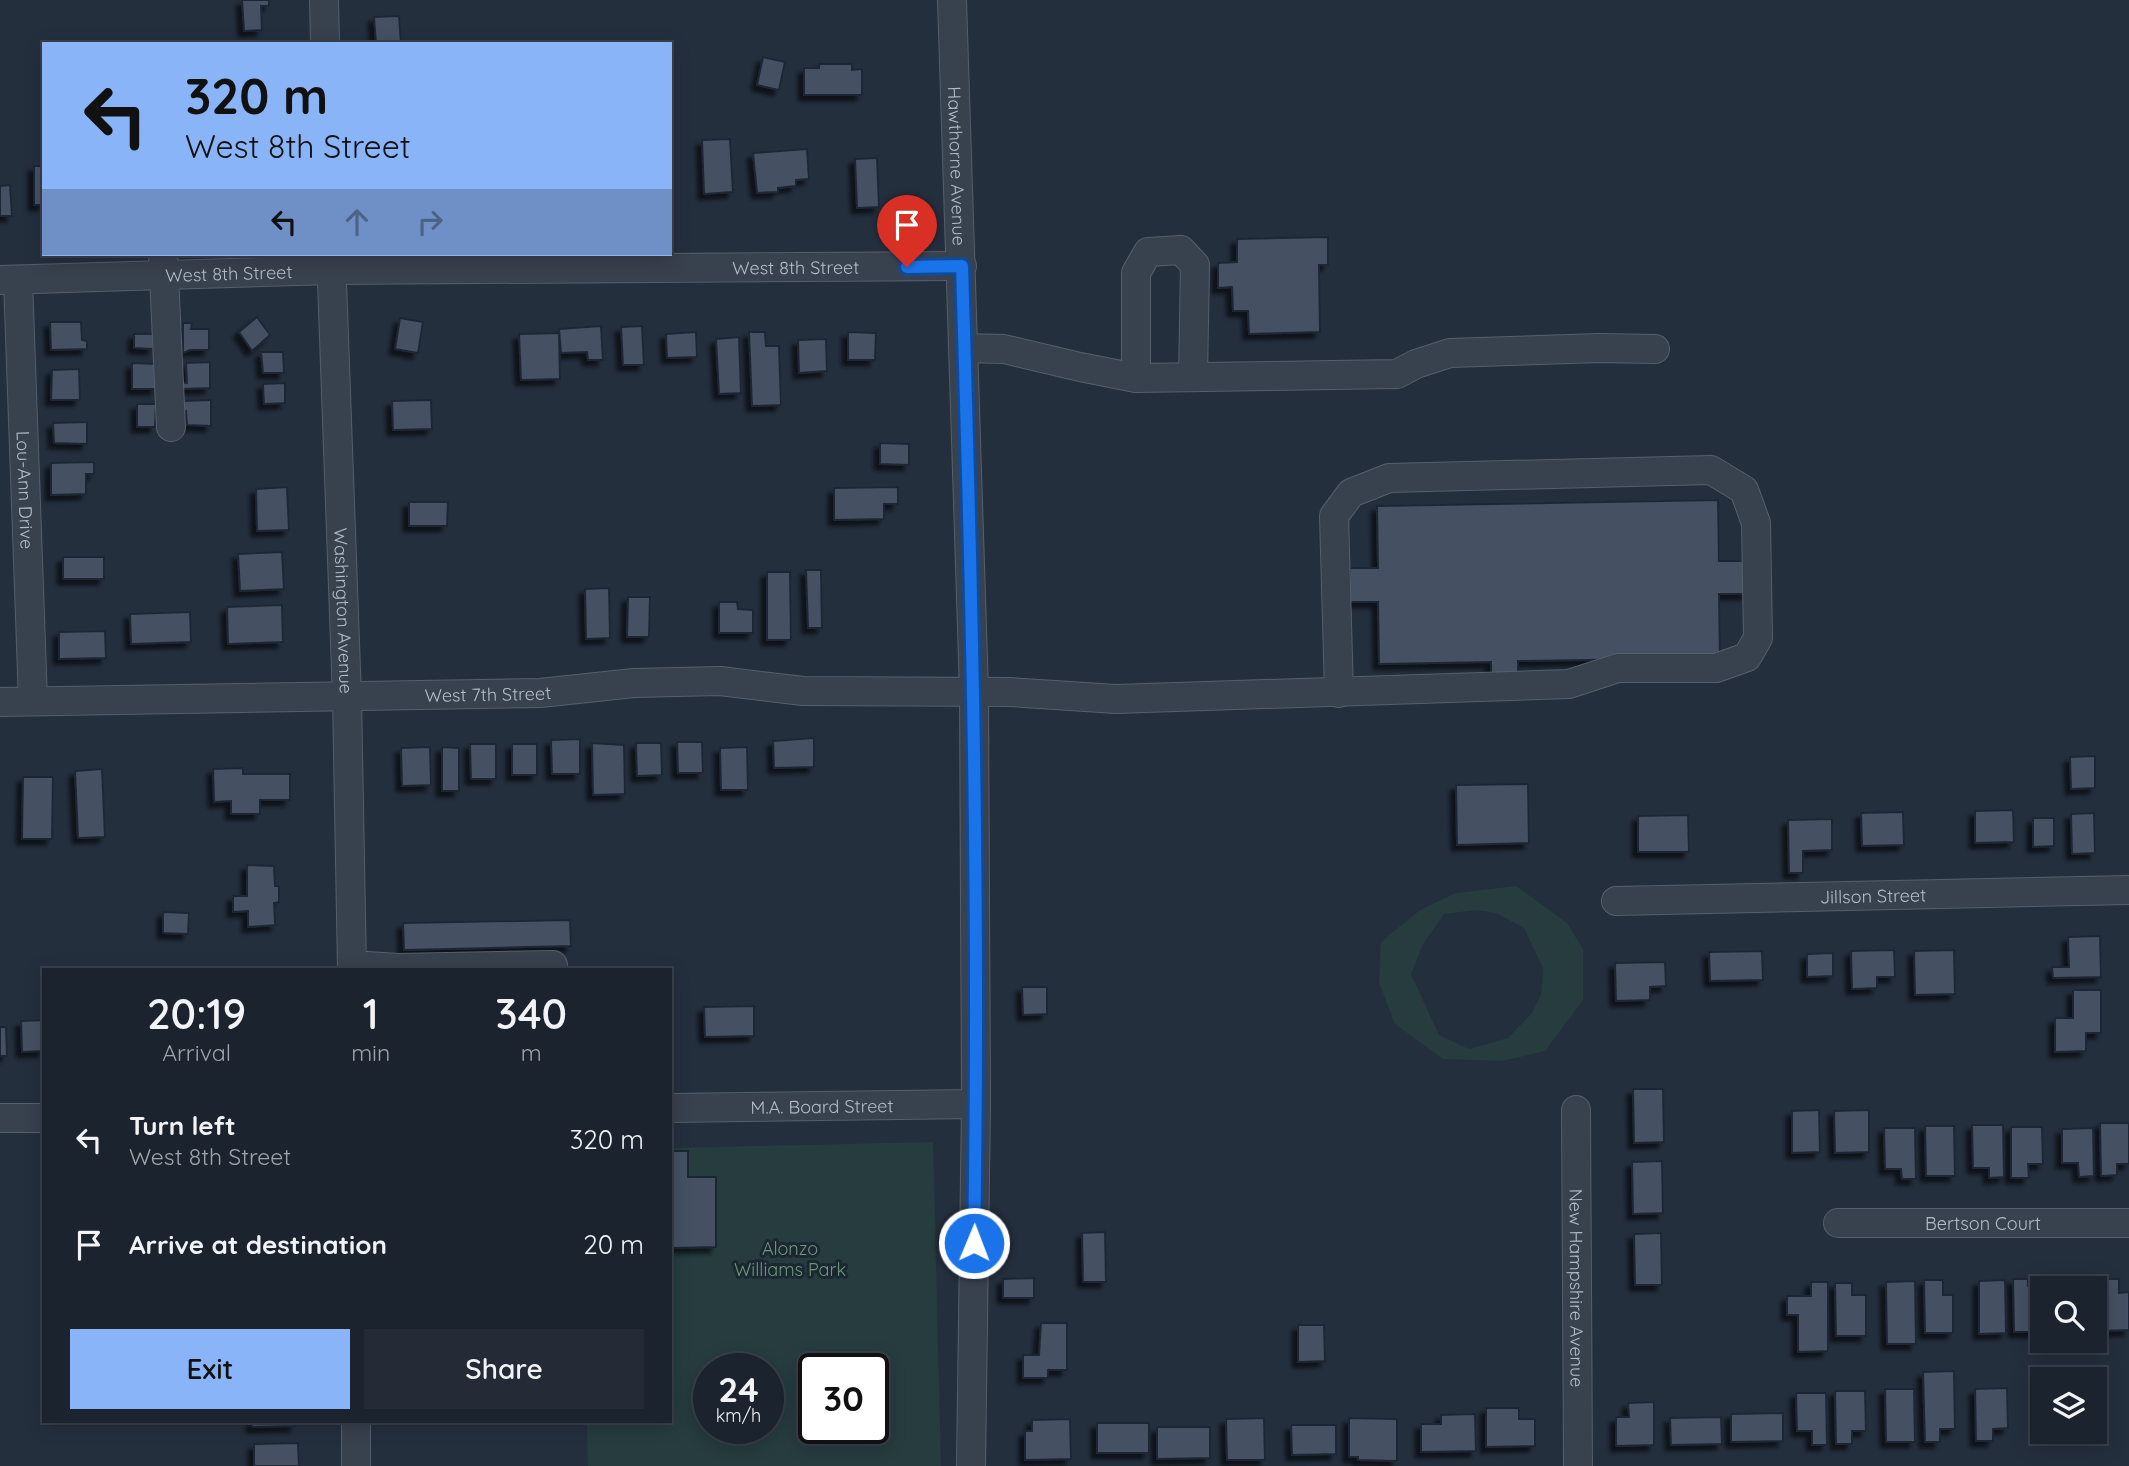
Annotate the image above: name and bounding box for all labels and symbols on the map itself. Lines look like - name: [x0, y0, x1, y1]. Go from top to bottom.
- street label: Hawthorne Avenue: [943, 86, 971, 246]
- pin: [877, 195, 937, 267]
- street label: West 8th Street: [732, 255, 859, 279]
- street label: West 8th Street: [165, 260, 293, 286]
- street label: Lou-Ann Drive: [12, 430, 39, 549]
- street label: Washington Avenue: [329, 527, 358, 694]
- street label: West 7th Street: [424, 680, 552, 706]
- street label: Jillson Street: [1820, 883, 1926, 908]
- street label: M.A. Board Street: [750, 1094, 894, 1118]
- street label: New Hampshire Avenue: [1565, 1189, 1589, 1387]
- position arrow: [937, 1206, 1011, 1280]
- street label: Bertson Court: [1925, 1212, 2041, 1235]
- park label: Alonzo Williams Park: [734, 1237, 846, 1281]
- speed limit sign: 30: [798, 1353, 889, 1444]

